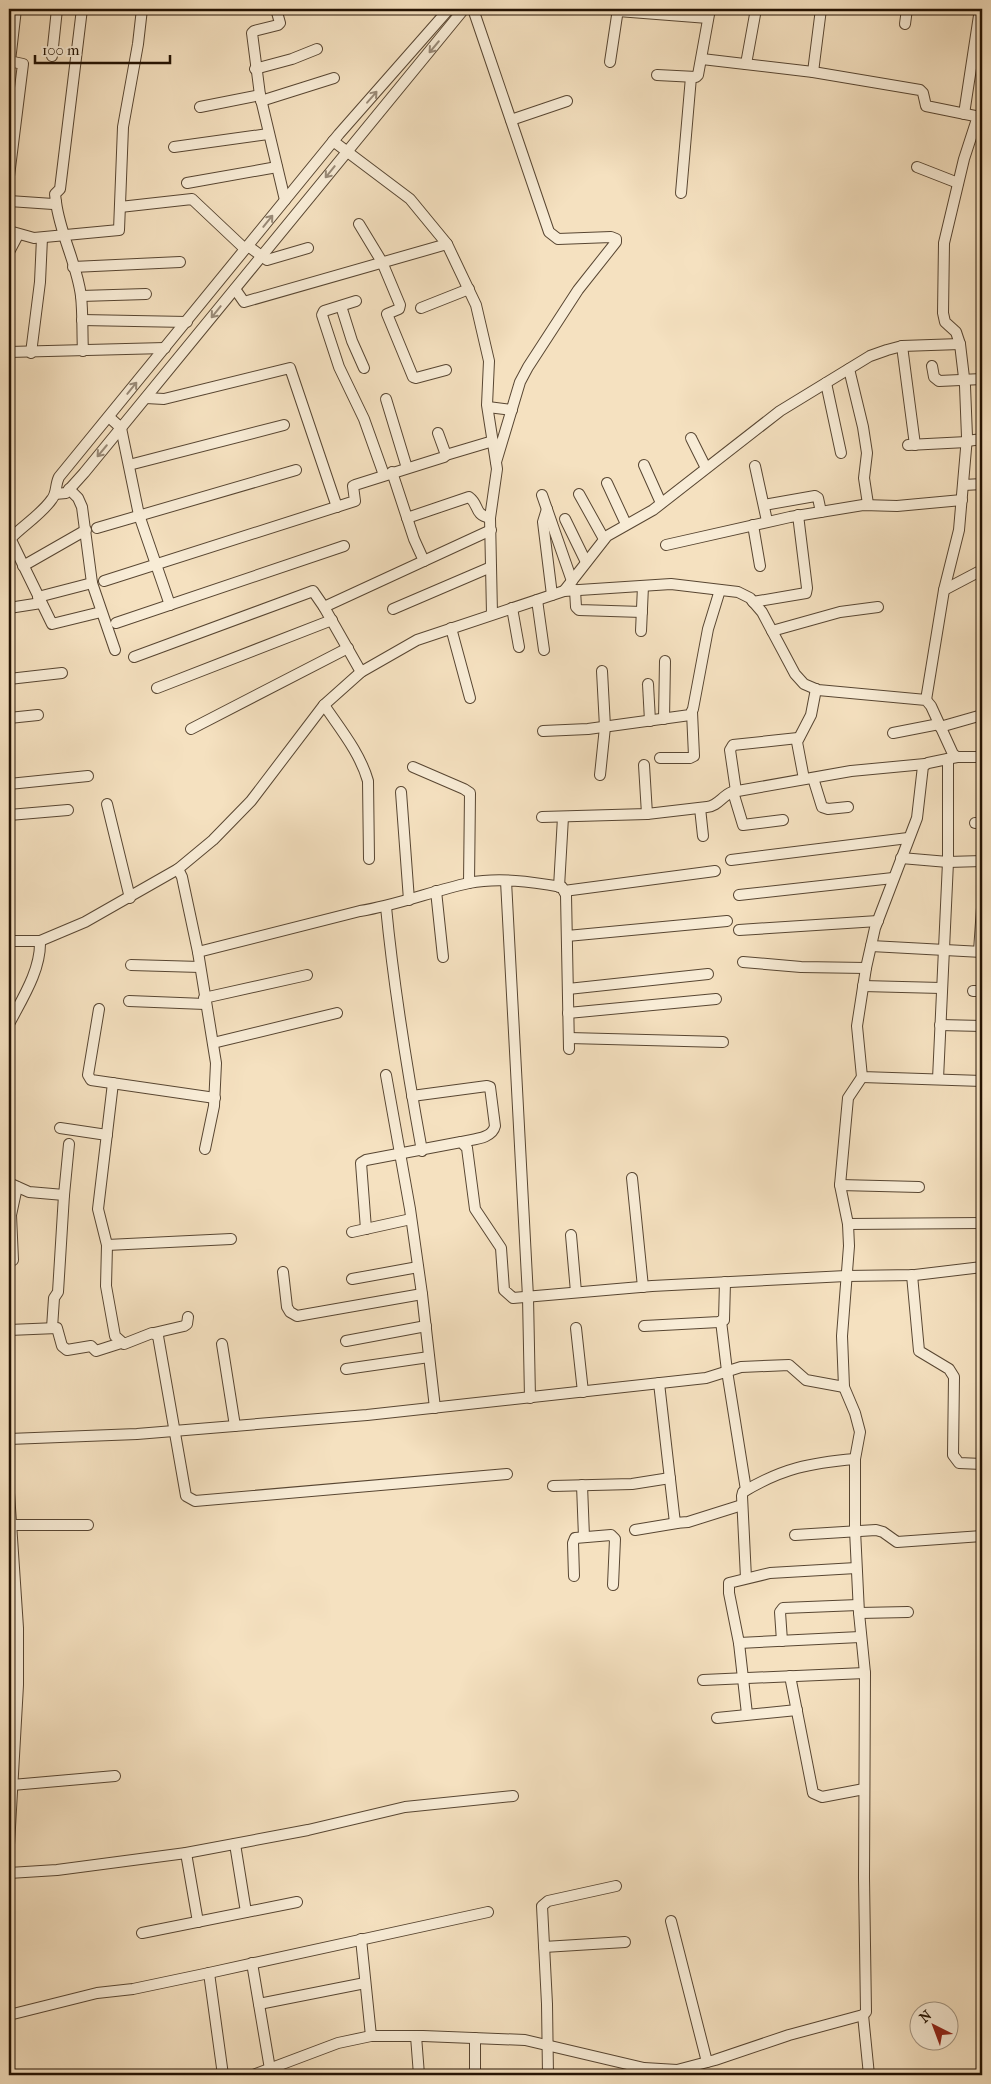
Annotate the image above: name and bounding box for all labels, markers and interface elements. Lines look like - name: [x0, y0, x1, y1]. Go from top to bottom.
- scale bar: [35, 32, 170, 64]
- one-way arrow: [428, 40, 439, 53]
- text: 100 m: [42, 41, 80, 59]
- one-way arrow: [366, 90, 377, 103]
- one-way arrow: [325, 165, 336, 178]
- one-way arrow: [262, 215, 273, 228]
- one-way arrow: [211, 305, 222, 318]
- one-way arrow: [127, 382, 138, 395]
- one-way arrow: [97, 444, 108, 457]
- north arrow: [908, 2002, 958, 2052]
- text: N: [916, 2007, 936, 2027]

